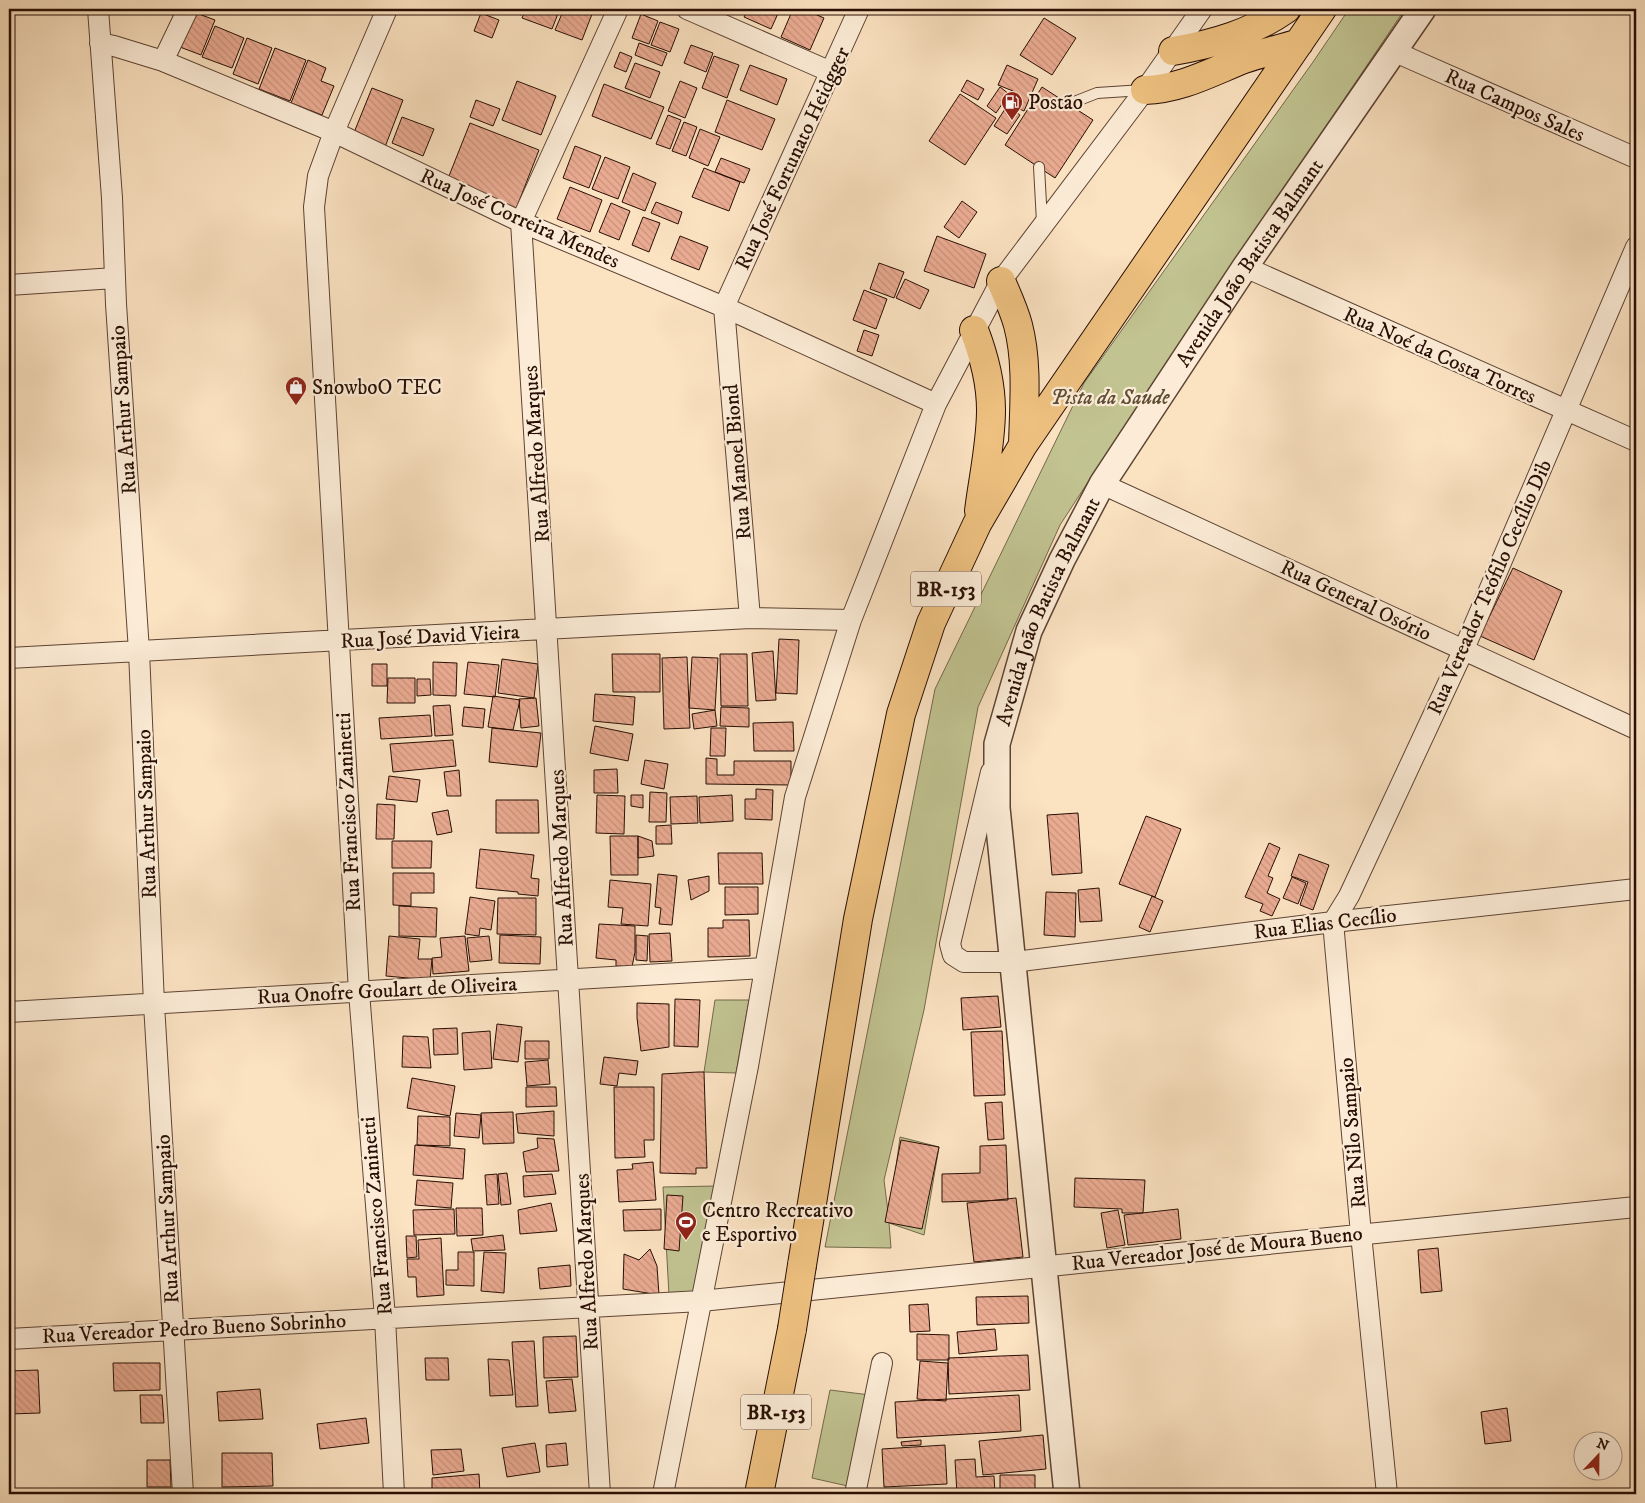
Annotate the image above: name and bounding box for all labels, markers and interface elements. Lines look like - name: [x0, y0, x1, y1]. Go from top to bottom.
- street label: Rua José Fortunato Heidgger: [730, 43, 856, 274]
- street label: Rua Campos Sales: [1441, 63, 1589, 148]
- fuel station icon: Postão: [1000, 90, 1024, 121]
- place label: Postão: [1028, 90, 1083, 116]
- street label: Avenida João Batista Balmant: [1171, 154, 1330, 372]
- street label: Rua José Correira Mendes: [416, 163, 623, 275]
- street label: Rua Noé da Costa Torres: [1339, 302, 1540, 410]
- street label: Rua Arthur Sampaio: [105, 324, 143, 495]
- street label: Rua Alfredo Marques: [518, 364, 556, 543]
- shop icon: SnowboO TEC: [284, 375, 308, 406]
- place label: SnowboO TEC: [312, 375, 442, 401]
- street label: Rua Manoel Biond: [718, 382, 758, 541]
- park label: Pista da Saude: [1050, 385, 1170, 411]
- street label: Rua Vereador Teófilo Cecílio Dib: [1422, 456, 1558, 719]
- street label: Avenida João Batista Balmant: [991, 493, 1107, 729]
- street label: Rua General Osório: [1276, 555, 1435, 647]
- road number: BR-153: [911, 572, 981, 606]
- street label: Rua José David Vieira: [340, 619, 520, 655]
- street label: Rua Francisco Zaninetti: [331, 712, 367, 912]
- street label: Rua Arthur Sampaio: [131, 729, 163, 899]
- street label: Rua Alfredo Marques: [544, 769, 580, 947]
- street label: Rua Elias Cecílio: [1252, 902, 1398, 946]
- street label: Rua Onofre Goulart de Oliveira: [256, 971, 518, 1011]
- street label: Rua Nilo Sampaio: [1333, 1056, 1373, 1209]
- street label: Rua Francisco Zaninetti: [355, 1115, 399, 1316]
- street label: Rua Arthur Sampaio: [151, 1134, 185, 1304]
- street label: Rua Alfredo Marques: [569, 1173, 605, 1351]
- place label: Centro Recreativo e Esportivo: [702, 1198, 853, 1248]
- sports icon: Centro Recreativo e Esportivo: [674, 1210, 698, 1241]
- street label: Rua Vereador José de Moura Bueno: [1070, 1221, 1364, 1277]
- street label: Rua Vereador Pedro Bueno Sobrinho: [41, 1308, 347, 1350]
- road number: BR-153: [741, 1394, 811, 1430]
- north arrow: [1572, 1430, 1622, 1480]
- text: N: [1594, 1434, 1612, 1456]

